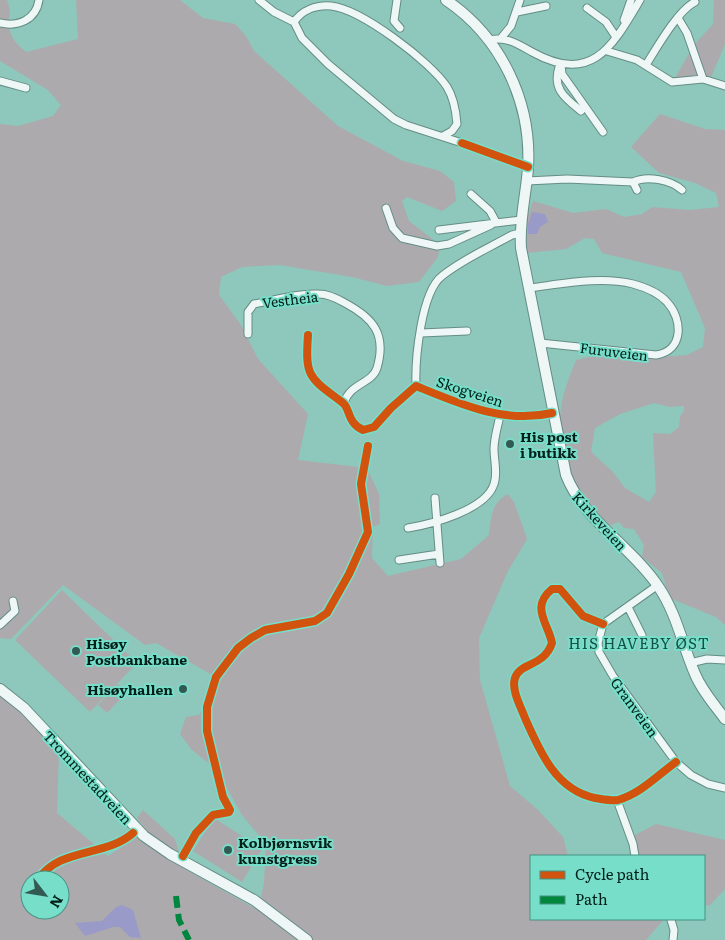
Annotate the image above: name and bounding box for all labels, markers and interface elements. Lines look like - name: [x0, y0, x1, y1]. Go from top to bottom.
- street label: Vestheia: [261, 286, 320, 312]
- street label: Furuveien: [579, 337, 649, 365]
- street label: Skogveien: [434, 371, 506, 411]
- place label: His post i butikk: [520, 426, 578, 462]
- marker: His post i butikk: [504, 438, 516, 450]
- street label: Kirkeveien: [568, 487, 632, 555]
- district label: HIS HAVEBY ØST: [568, 631, 710, 654]
- place label: Hisøy Postbankbane: [86, 633, 187, 669]
- marker: Hisøy Postbankbane: [70, 645, 82, 657]
- street label: Granveien: [606, 673, 664, 741]
- place label: Hisøyhallen: [87, 679, 173, 699]
- marker: Hisøyhallen: [177, 683, 189, 695]
- street label: Trommestadveien: [39, 726, 137, 828]
- place label: Kolbjørnsvik kunstgress: [238, 832, 333, 868]
- marker: Kolbjørnsvik kunstgress: [222, 844, 234, 856]
- legend: [530, 855, 705, 920]
- text: Cycle path: [575, 862, 650, 885]
- north arrow: [20, 870, 70, 920]
- text: Path: [575, 887, 608, 910]
- text: N: [45, 892, 69, 913]

